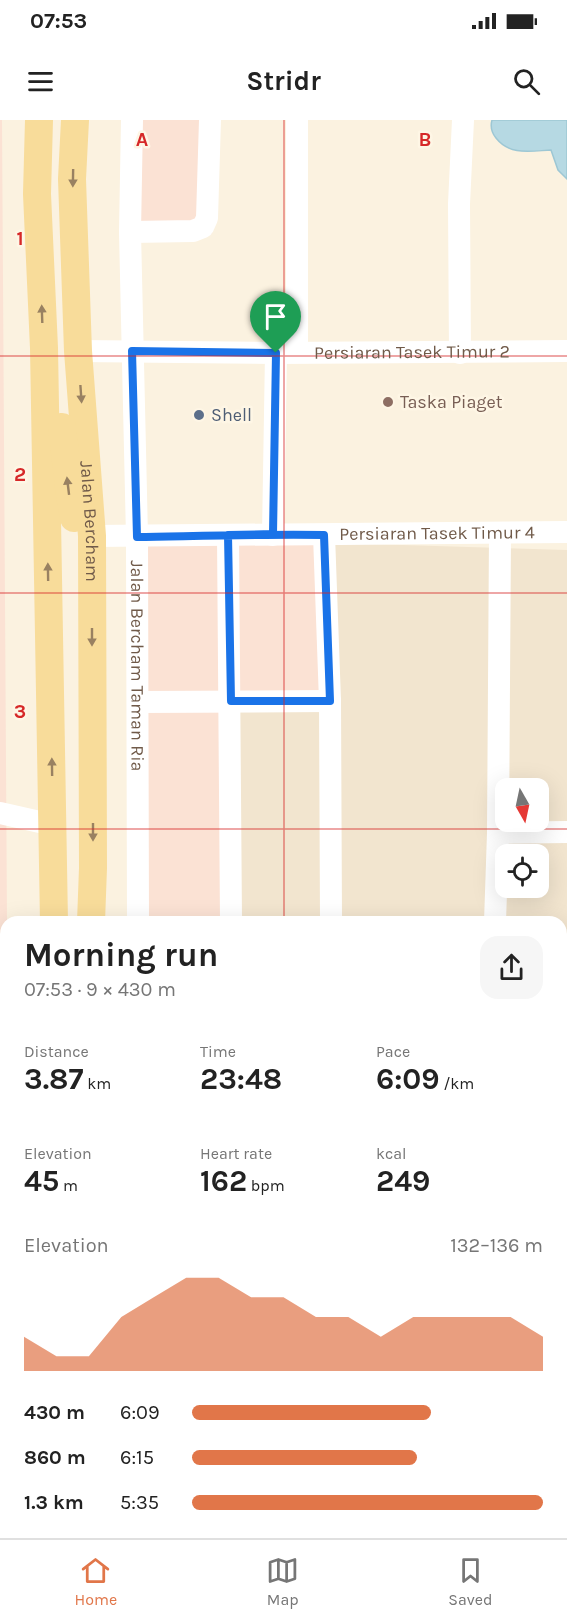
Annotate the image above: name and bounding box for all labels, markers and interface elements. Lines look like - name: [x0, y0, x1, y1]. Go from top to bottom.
- text: 07:53: [30, 8, 87, 34]
- icon: menu: [24, 65, 57, 98]
- text: Stridr: [246, 65, 321, 97]
- icon: search: [510, 65, 543, 98]
- text: A: [136, 128, 149, 151]
- text: B: [419, 128, 431, 151]
- one-way arrow: [68, 169, 77, 188]
- text: 1: [16, 227, 24, 250]
- pin: [250, 291, 301, 353]
- icon: arrive: [259, 300, 292, 333]
- one-way arrow: [38, 304, 47, 323]
- street label: Persiaran Tasek Timur 2: [314, 340, 510, 364]
- one-way arrow: [76, 385, 86, 404]
- place label: Taska Piaget: [400, 391, 503, 413]
- marker: Taska Piaget: [381, 395, 395, 409]
- place label: Shell: [211, 404, 252, 426]
- marker: Shell: [192, 408, 206, 422]
- street label: Jalan Bercham: [75, 460, 103, 582]
- text: 2: [14, 463, 26, 486]
- one-way arrow: [64, 477, 73, 496]
- street label: Persiaran Tasek Timur 4: [339, 521, 535, 545]
- street label: Jalan Bercham Taman Ria: [126, 560, 149, 771]
- one-way arrow: [43, 562, 53, 581]
- one-way arrow: [87, 627, 97, 646]
- text: 3: [14, 700, 26, 723]
- one-way arrow: [47, 757, 57, 776]
- north arrow: [495, 778, 549, 832]
- map controls: [495, 778, 549, 898]
- one-way arrow: [88, 822, 98, 841]
- button: locate: [495, 844, 549, 898]
- text: Morning run: [24, 936, 218, 974]
- button: share: [480, 936, 543, 999]
- text: 07:53 · 9 × 430 m: [24, 978, 176, 1001]
- text: Distance: [24, 1042, 89, 1061]
- text: Time: [200, 1042, 236, 1061]
- text: Pace: [376, 1042, 410, 1061]
- text: 3.87: [24, 1061, 83, 1097]
- text: 23:48: [200, 1061, 282, 1097]
- text: 6:09: [376, 1061, 440, 1097]
- text: km: [83, 1074, 111, 1093]
- text: /km: [440, 1074, 474, 1093]
- text: Elevation: [24, 1144, 92, 1163]
- text: Heart rate: [200, 1144, 272, 1163]
- text: kcal: [376, 1144, 407, 1163]
- text: 45: [24, 1163, 59, 1199]
- text: 162: [200, 1163, 247, 1199]
- text: 249: [376, 1163, 430, 1199]
- text: m: [59, 1176, 78, 1195]
- text: bpm: [247, 1176, 285, 1195]
- text: Elevation: [24, 1234, 109, 1257]
- text: 132–136 m: [450, 1234, 543, 1257]
- text: 430 m: [24, 1401, 85, 1424]
- text: 6:09: [120, 1401, 160, 1424]
- text: 860 m: [24, 1446, 86, 1469]
- text: 6:15: [120, 1446, 154, 1469]
- text: 1.3 km: [24, 1491, 84, 1514]
- text: 5:35: [120, 1491, 159, 1514]
- tab: Home: [75, 1554, 117, 1609]
- tab: Map: [266, 1554, 299, 1609]
- tab: Saved: [448, 1554, 492, 1609]

